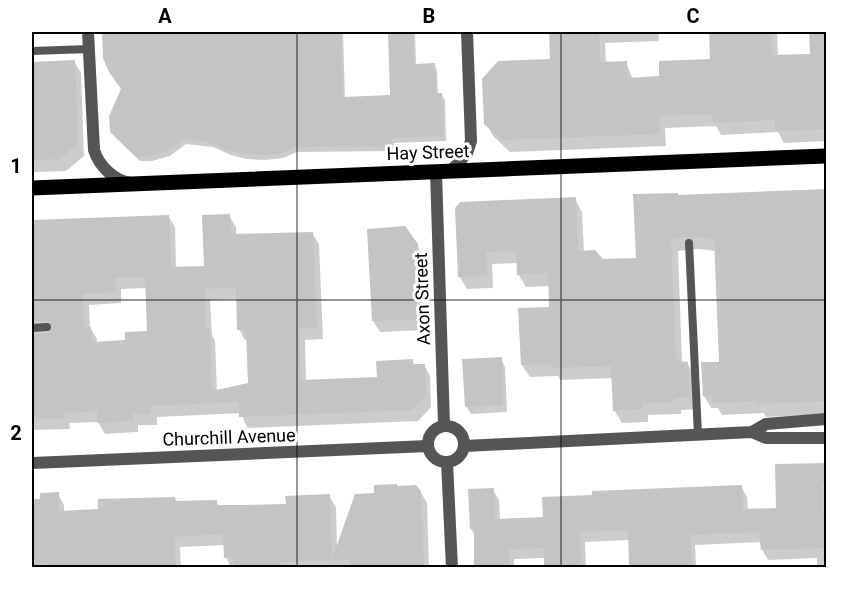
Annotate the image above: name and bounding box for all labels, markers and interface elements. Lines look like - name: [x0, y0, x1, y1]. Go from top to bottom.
- text: A: [158, 4, 172, 28]
- text: B: [423, 4, 435, 28]
- text: C: [686, 4, 700, 28]
- street label: Hay Street: [386, 140, 470, 164]
- text: 1: [10, 154, 22, 178]
- street label: Axon Street: [410, 252, 434, 346]
- text: 2: [10, 421, 22, 445]
- street label: Churchill Avenue: [162, 424, 296, 450]

